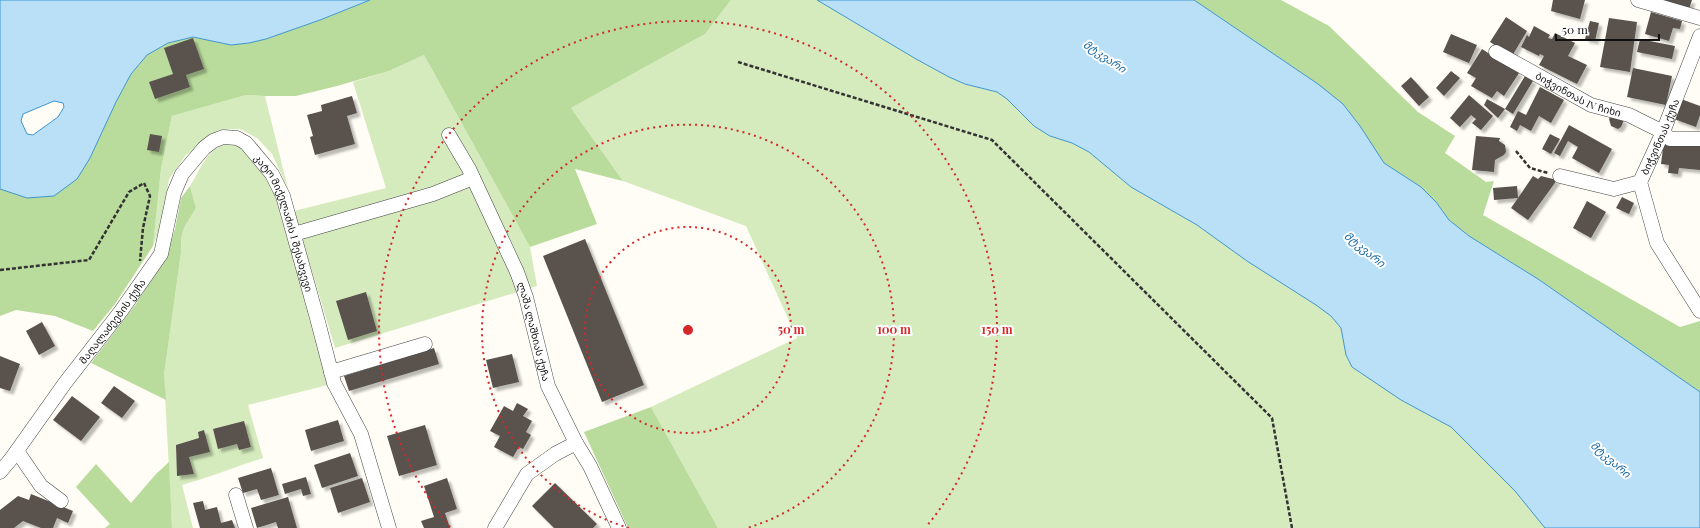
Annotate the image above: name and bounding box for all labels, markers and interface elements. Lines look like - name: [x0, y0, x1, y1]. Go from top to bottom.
- scale bar: [1556, 16, 1659, 42]
- text: 50 m: [1562, 21, 1588, 37]
- water label: მტკვარი: [1081, 36, 1130, 76]
- street label: ბიჭვინთას IV ჩიხი: [1533, 68, 1623, 120]
- street label: ბიჭვინთას ქუჩა: [1637, 97, 1682, 177]
- street label: კატო მიქელაძის I შესახვევი: [251, 151, 316, 294]
- water label: მტკვარი: [1341, 228, 1389, 271]
- street label: მაღალაძეების ქუჩა: [76, 276, 149, 367]
- street label: ლაშა ლაშხიას ქუჩა: [514, 280, 554, 383]
- text: 50 m: [778, 321, 805, 337]
- text: 100 m: [877, 321, 911, 337]
- text: 150 m: [981, 321, 1013, 337]
- centre of rings: [681, 323, 695, 337]
- water label: მტკვარი: [1588, 437, 1635, 481]

